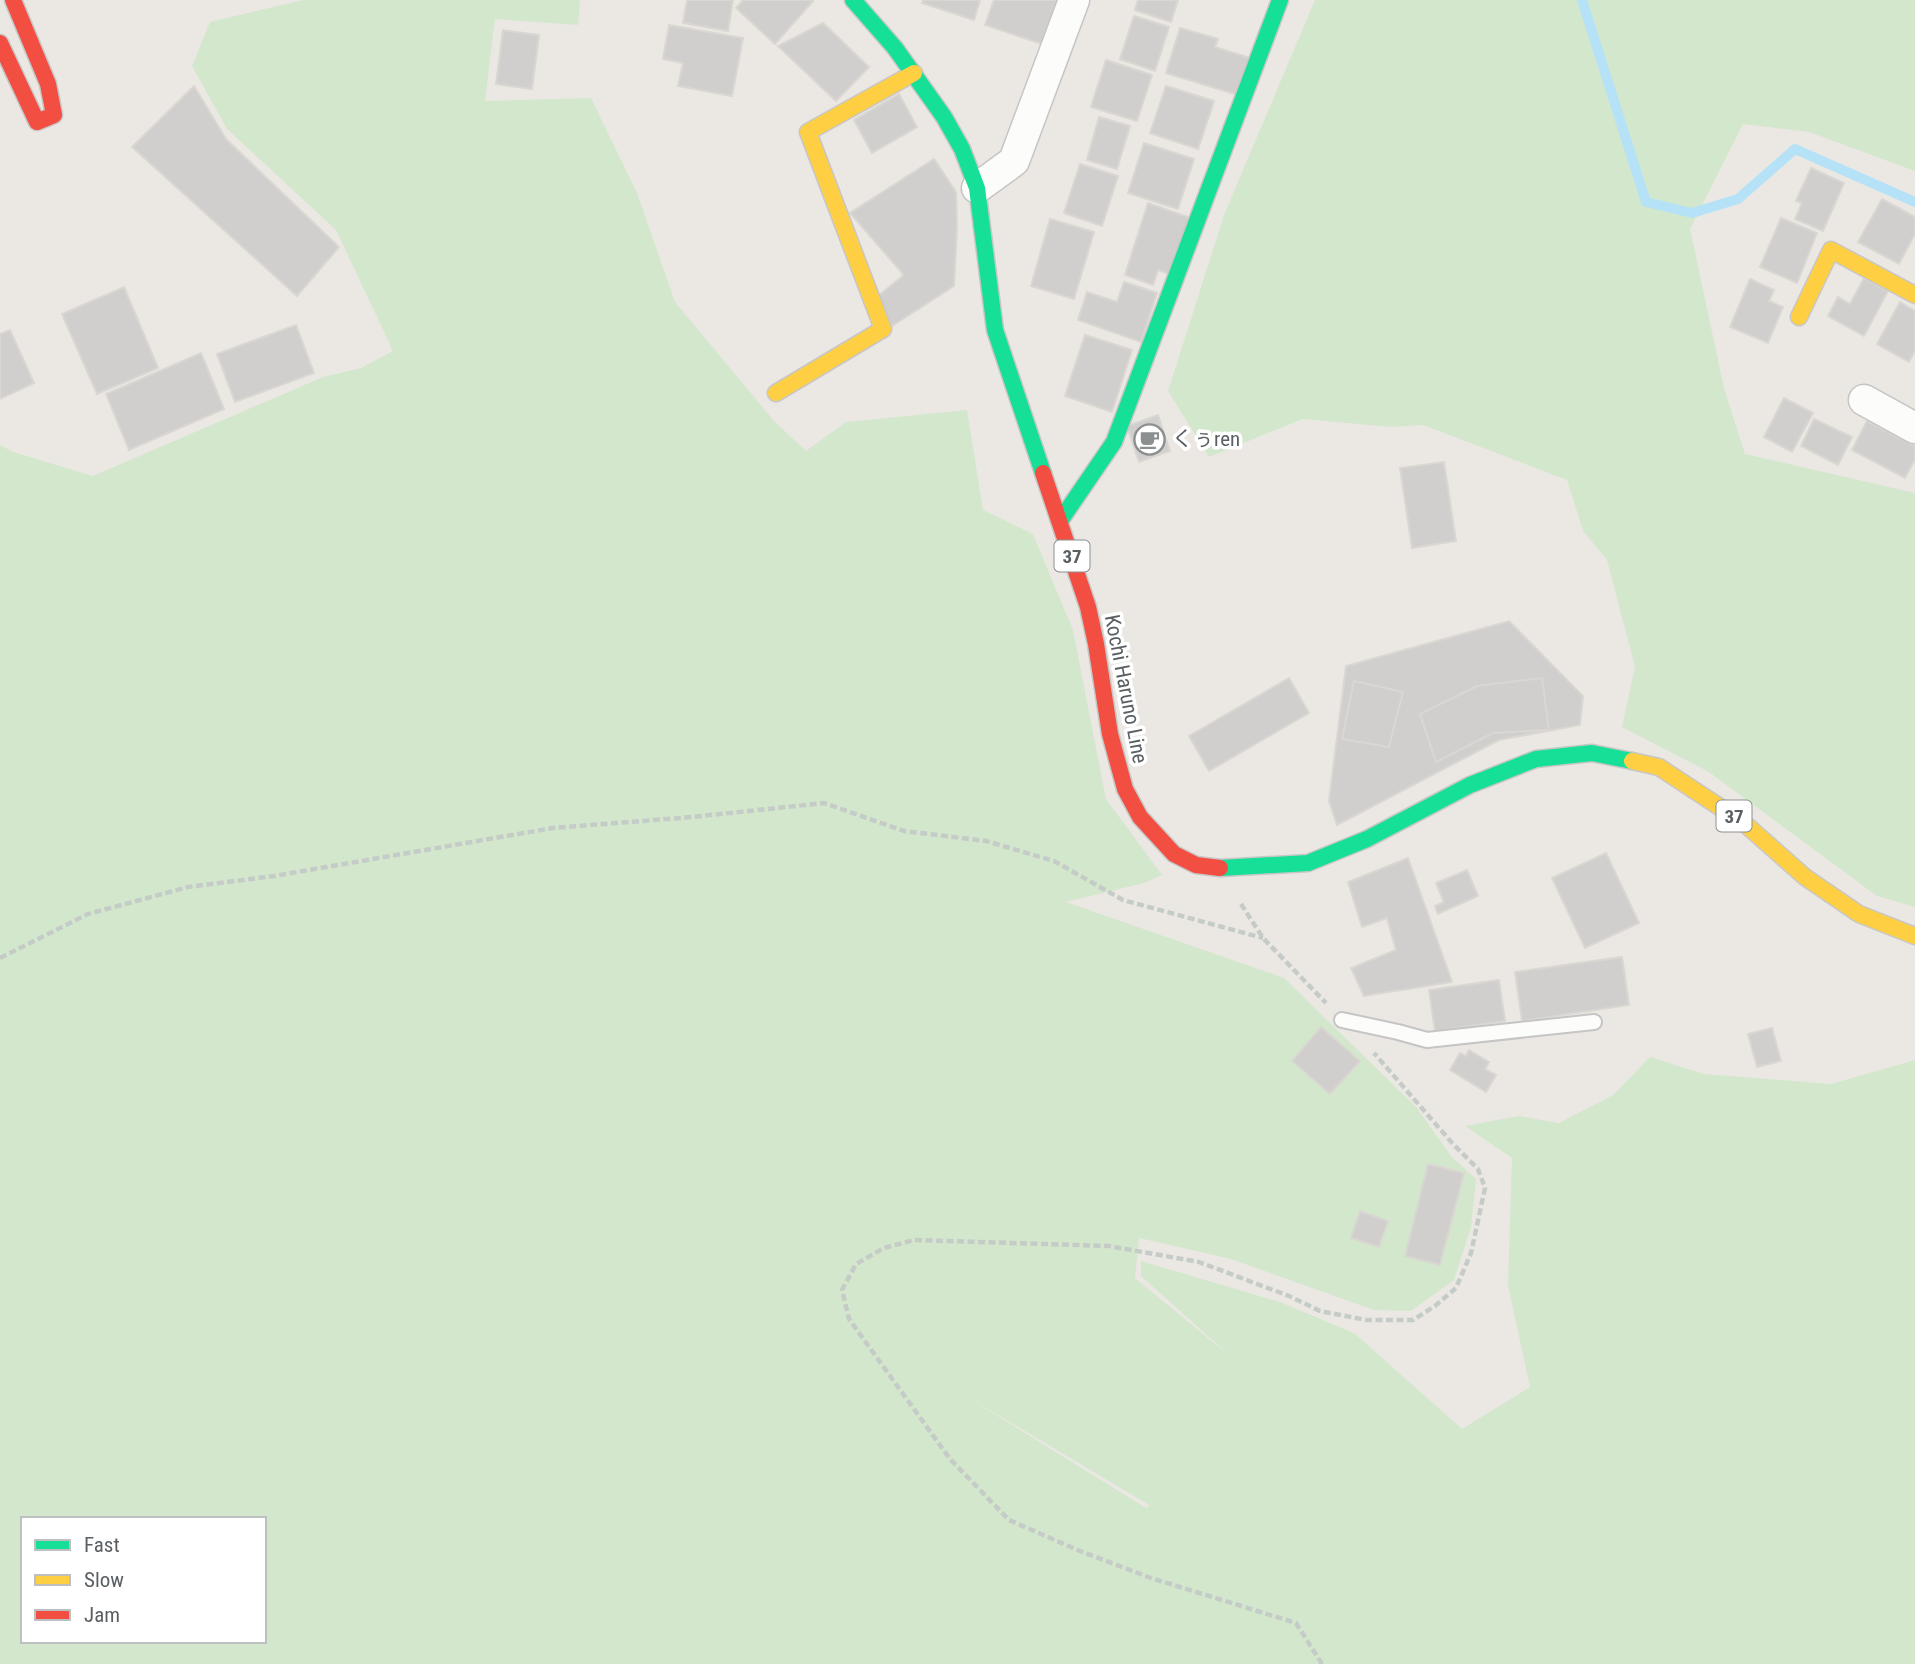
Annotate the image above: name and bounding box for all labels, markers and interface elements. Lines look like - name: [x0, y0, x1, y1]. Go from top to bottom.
- cafe icon: くぅren: [1132, 422, 1166, 456]
- place label: くぅren: [1172, 427, 1240, 451]
- road number: 37: [1054, 540, 1090, 572]
- street label: Kochi Haruno Line: [1100, 613, 1152, 766]
- road number: 37: [1716, 800, 1752, 832]
- legend: [21, 1517, 266, 1643]
- text: Fast: [84, 1533, 120, 1557]
- text: Slow: [84, 1568, 124, 1592]
- text: Jam: [84, 1603, 120, 1627]

